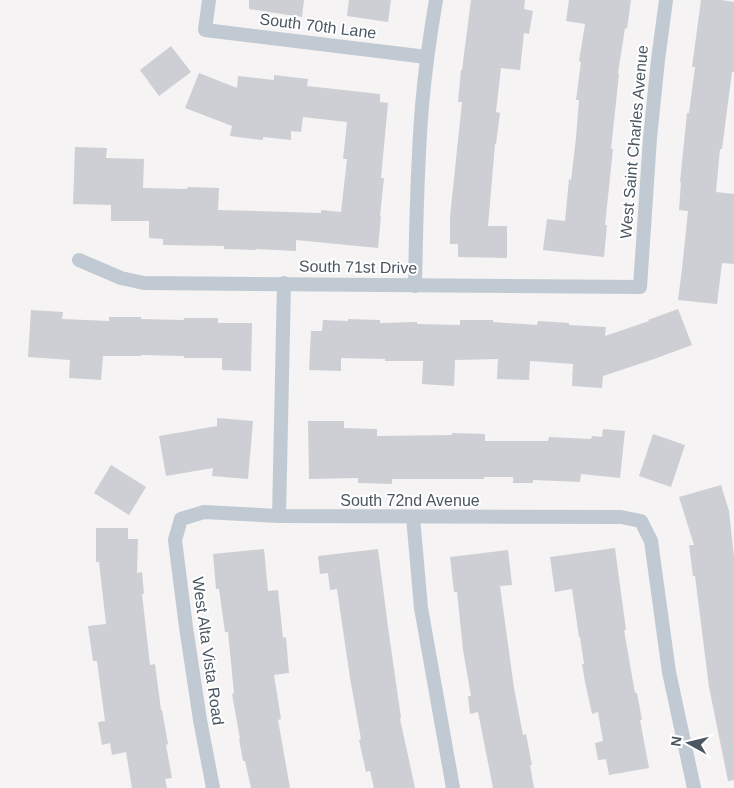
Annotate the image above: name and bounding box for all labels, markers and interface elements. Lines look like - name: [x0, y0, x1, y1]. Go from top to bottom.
- street label: South 70th Lane: [259, 10, 377, 42]
- street label: West Saint Charles Avenue: [617, 44, 651, 239]
- street label: South 71st Drive: [299, 257, 417, 277]
- street label: South 72nd Avenue: [340, 492, 480, 509]
- street label: West Alta Vista Road: [189, 576, 227, 726]
- north arrow: [664, 718, 714, 768]
- text: N: [667, 735, 685, 747]

